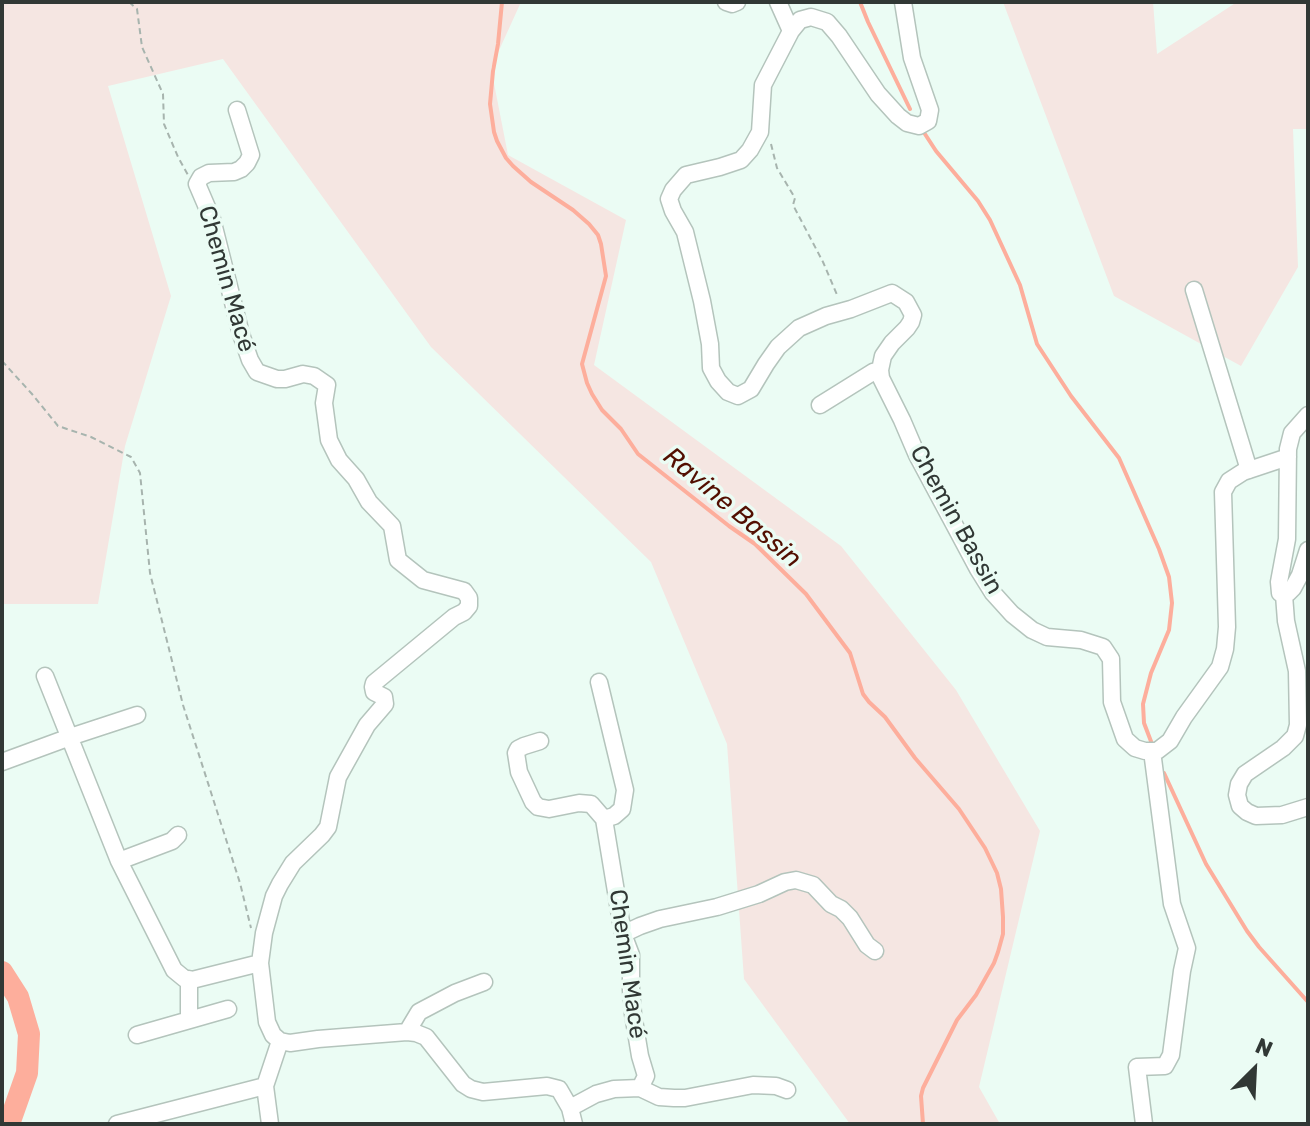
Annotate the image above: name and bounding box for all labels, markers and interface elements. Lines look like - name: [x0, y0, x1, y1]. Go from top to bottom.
- street label: Chemin Macé: [191, 203, 261, 355]
- water label: Ravine Bassin: [656, 441, 808, 575]
- street label: Chemin Bassin: [903, 441, 1009, 599]
- street label: Chemin Macé: [602, 887, 652, 1041]
- north arrow: [1214, 1030, 1294, 1110]
- text: N: [1251, 1032, 1277, 1063]

